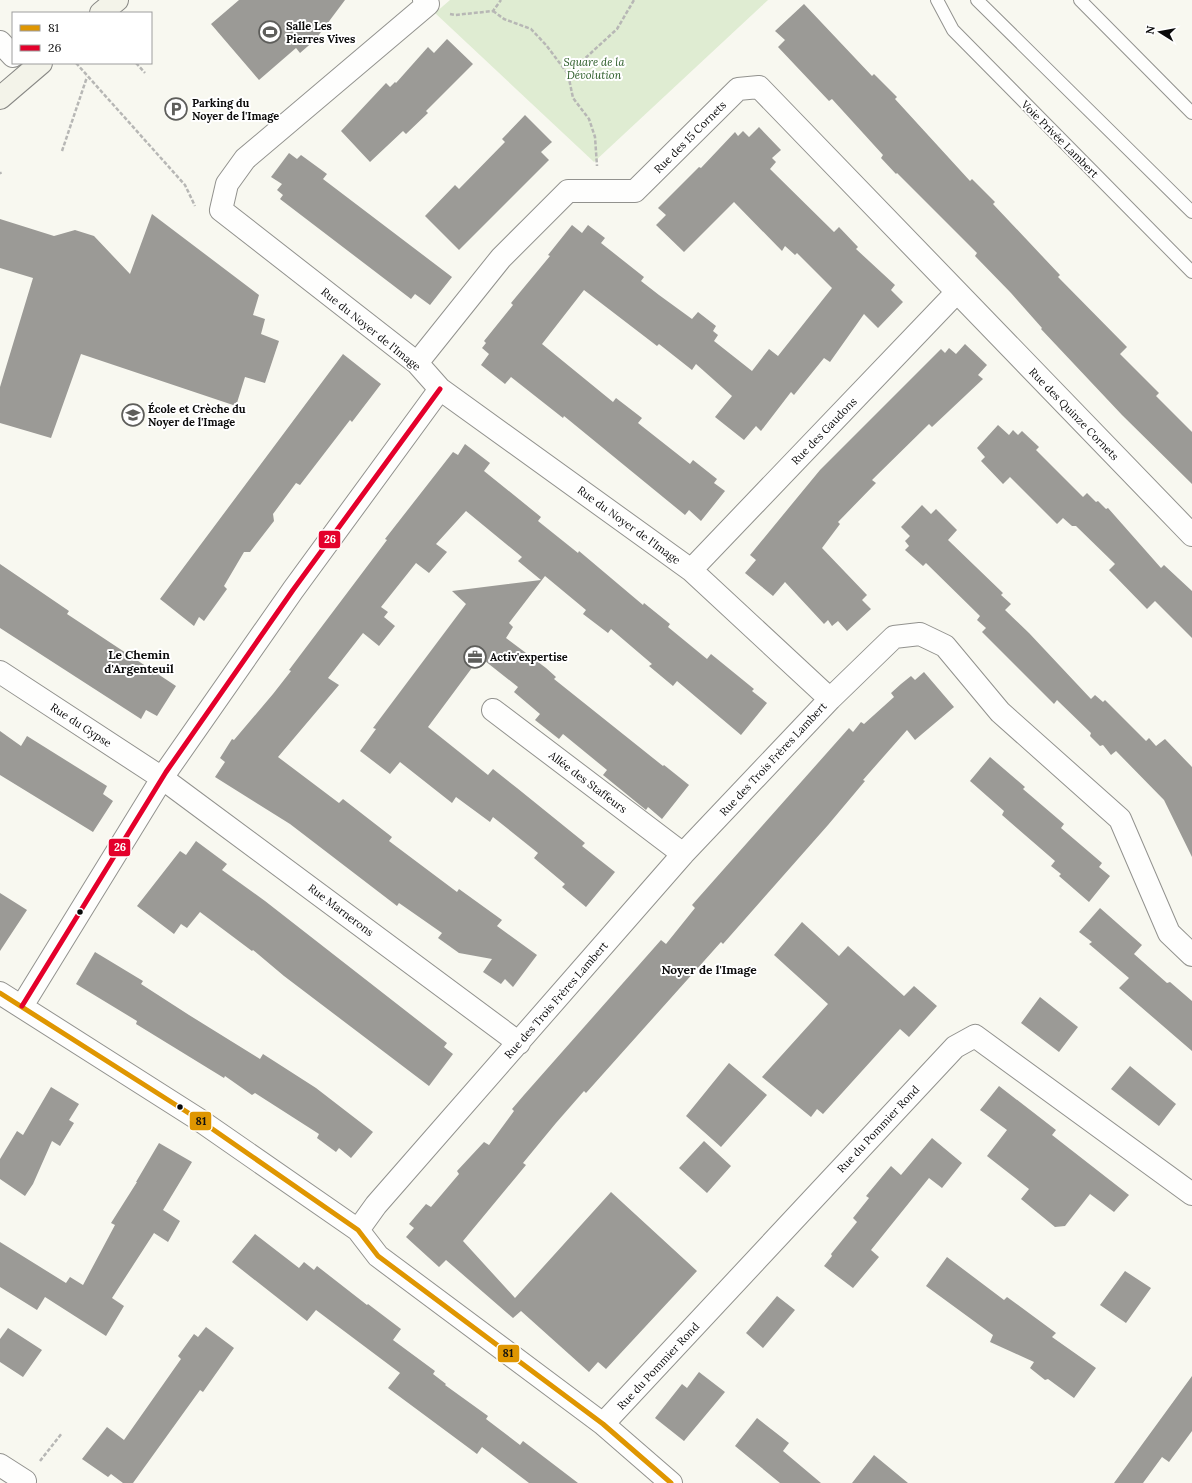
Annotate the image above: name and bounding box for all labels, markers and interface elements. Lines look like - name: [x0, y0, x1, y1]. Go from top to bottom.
- legend: [12, 12, 152, 64]
- north arrow: [1140, 12, 1180, 52]
- sports icon: Salle Les Pierres Vives: [257, 19, 283, 45]
- place label: Salle Les Pierres Vives: [286, 19, 355, 46]
- text: 81: [48, 20, 59, 35]
- text: N: [1142, 24, 1158, 36]
- text: 26: [48, 40, 61, 55]
- park label: Square de la Dévolution: [564, 55, 625, 82]
- parking icon: Parking du Noyer de l'Image: [163, 96, 189, 122]
- place label: Parking du Noyer de l'Image: [192, 96, 279, 123]
- street label: Voie Privée Lambert: [1018, 97, 1102, 181]
- street label: Rue des 15 Cornets: [651, 98, 729, 176]
- street label: Rue du Noyer de l'Image: [318, 285, 424, 374]
- street label: Rue des Quinze Cornets: [1026, 365, 1122, 463]
- street label: Rue des Gaudons: [788, 394, 860, 468]
- school or university icon: École et Crèche du Noyer de l'Image: [120, 402, 146, 428]
- place label: École et Crèche du Noyer de l'Image: [148, 402, 246, 429]
- street label: Rue du Noyer de l'Image: [575, 483, 683, 567]
- line badge: 26: [318, 530, 341, 549]
- text: 26: [324, 532, 336, 546]
- office icon: Activ'expertise: [462, 644, 488, 670]
- district label: Le Chemin d'Argenteuil: [104, 647, 174, 676]
- place label: Activ'expertise: [490, 650, 568, 664]
- street label: Rue des Trois Frères Lambert: [716, 699, 830, 819]
- street label: Rue du Gypse: [48, 700, 114, 750]
- street label: Allée des Staffeurs: [545, 747, 630, 816]
- line badge: 26: [108, 838, 131, 857]
- text: 26: [114, 840, 126, 854]
- street label: Rue Marnerons: [305, 881, 377, 939]
- unlabelled marker: [75, 907, 85, 917]
- street label: Rue des Trois Frères Lambert: [501, 938, 611, 1061]
- district label: Noyer de l'Image: [661, 962, 757, 977]
- street label: Rue du Pommier Rond: [834, 1082, 922, 1176]
- unlabelled marker: [175, 1102, 185, 1112]
- line badge: 81: [189, 1111, 212, 1131]
- text: 81: [196, 1114, 207, 1128]
- street label: Rue du Pommier Rond: [614, 1319, 702, 1413]
- line badge: 81: [497, 1344, 520, 1363]
- text: 81: [503, 1346, 514, 1360]

